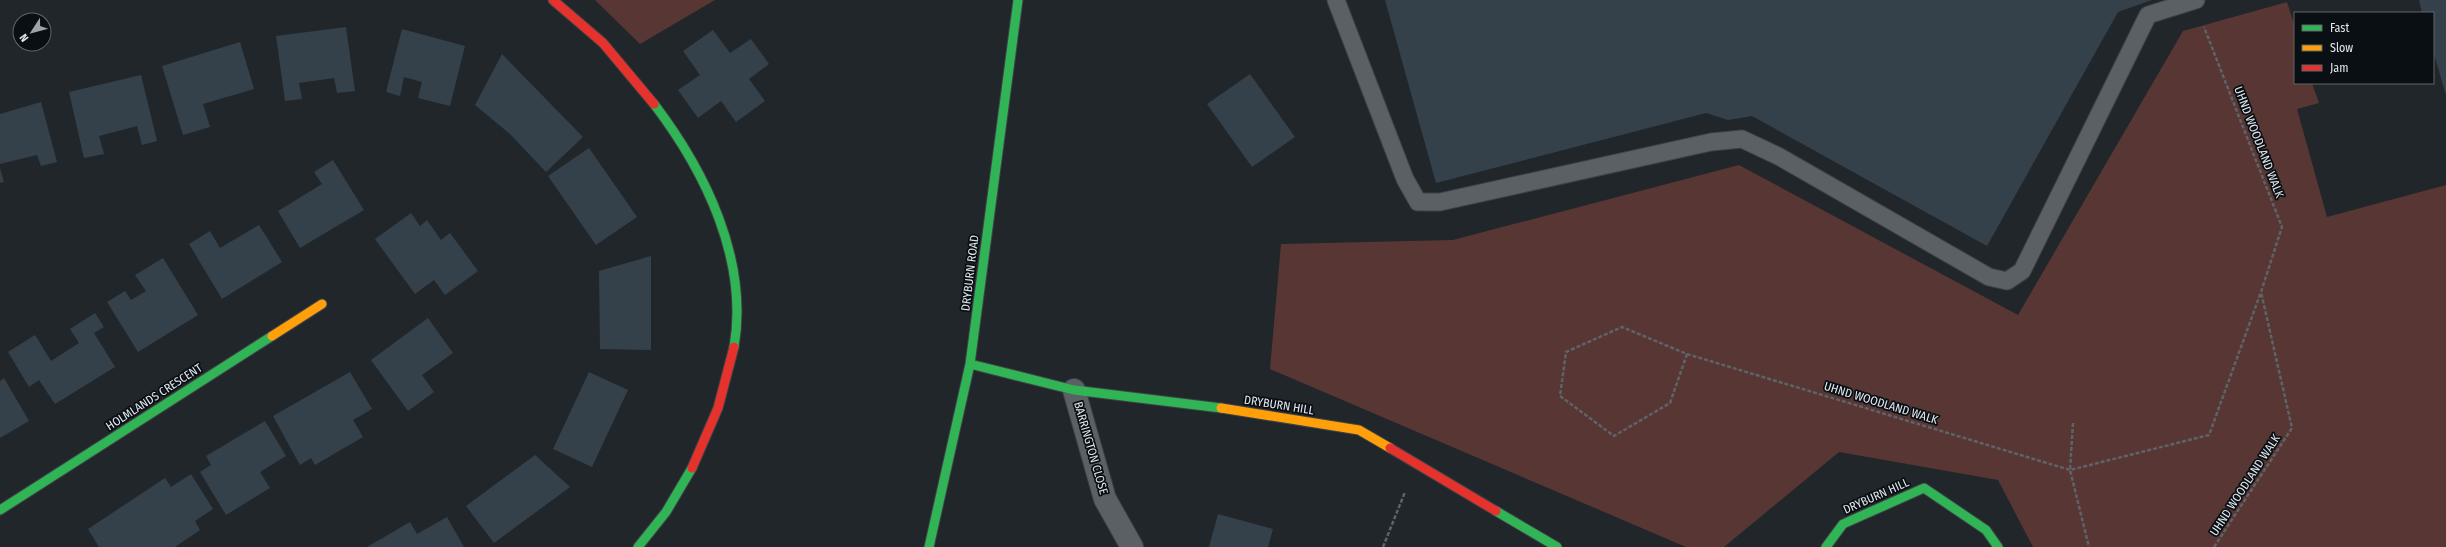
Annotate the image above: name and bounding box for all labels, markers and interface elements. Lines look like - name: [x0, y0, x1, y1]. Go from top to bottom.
- north arrow: [12, 12, 52, 52]
- legend: [2294, 12, 2434, 84]
- text: Fast: [2330, 21, 2349, 35]
- text: N: [17, 31, 32, 44]
- text: Slow: [2330, 41, 2353, 55]
- text: Jam: [2330, 61, 2348, 75]
- street label: UHND WOODLAND WALK: [2231, 84, 2287, 200]
- street label: DRYBURN ROAD: [958, 234, 982, 312]
- street label: HOLMLANDS CRESCENT: [103, 360, 205, 433]
- street label: UHND WOODLAND WALK: [1822, 379, 1940, 427]
- street label: DRYBURN HILL: [1243, 393, 1316, 418]
- street label: BARRINGTON CLOSE: [1071, 400, 1111, 496]
- street label: UHND WOODLAND WALK: [2207, 431, 2283, 538]
- street label: DRYBURN HILL: [1841, 475, 1912, 517]

